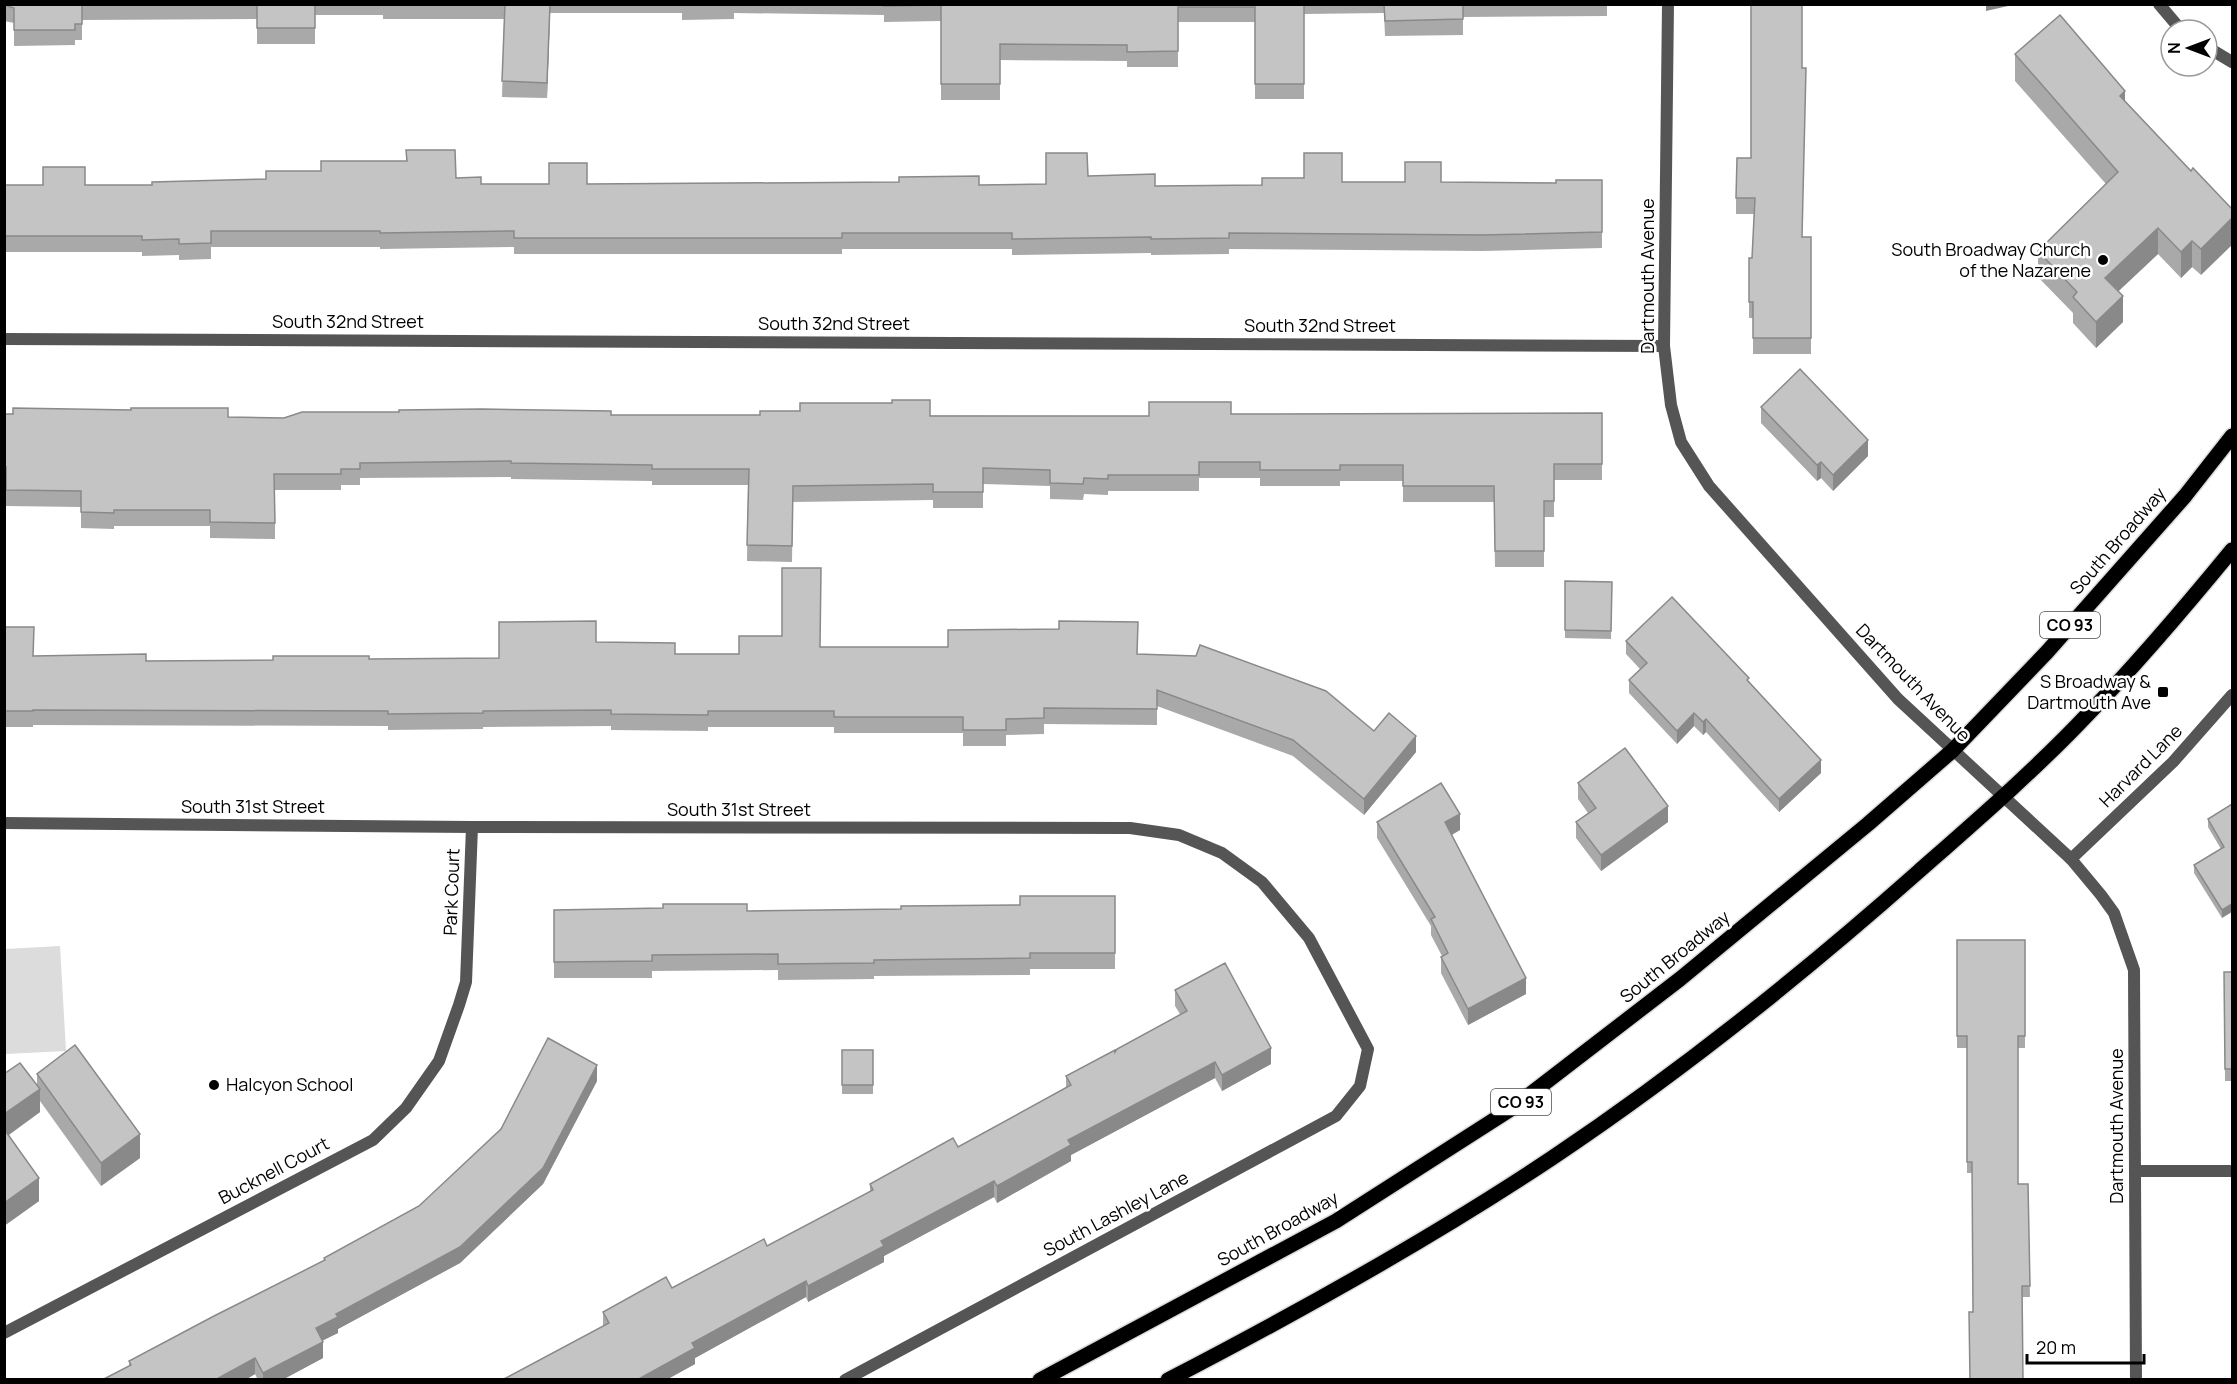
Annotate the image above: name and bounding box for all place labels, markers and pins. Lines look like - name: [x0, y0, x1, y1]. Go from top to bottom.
- place label: South Broadway Church of the Nazarene: [1891, 237, 2091, 282]
- marker: South Broadway Church of the Nazarene: [2096, 253, 2110, 267]
- place label: S Broadway & Dartmouth Ave: [2027, 669, 2151, 714]
- marker: S Broadway & Dartmouth Ave: [2156, 685, 2170, 699]
- place label: Halcyon School: [226, 1072, 353, 1096]
- marker: Halcyon School: [207, 1078, 221, 1092]

